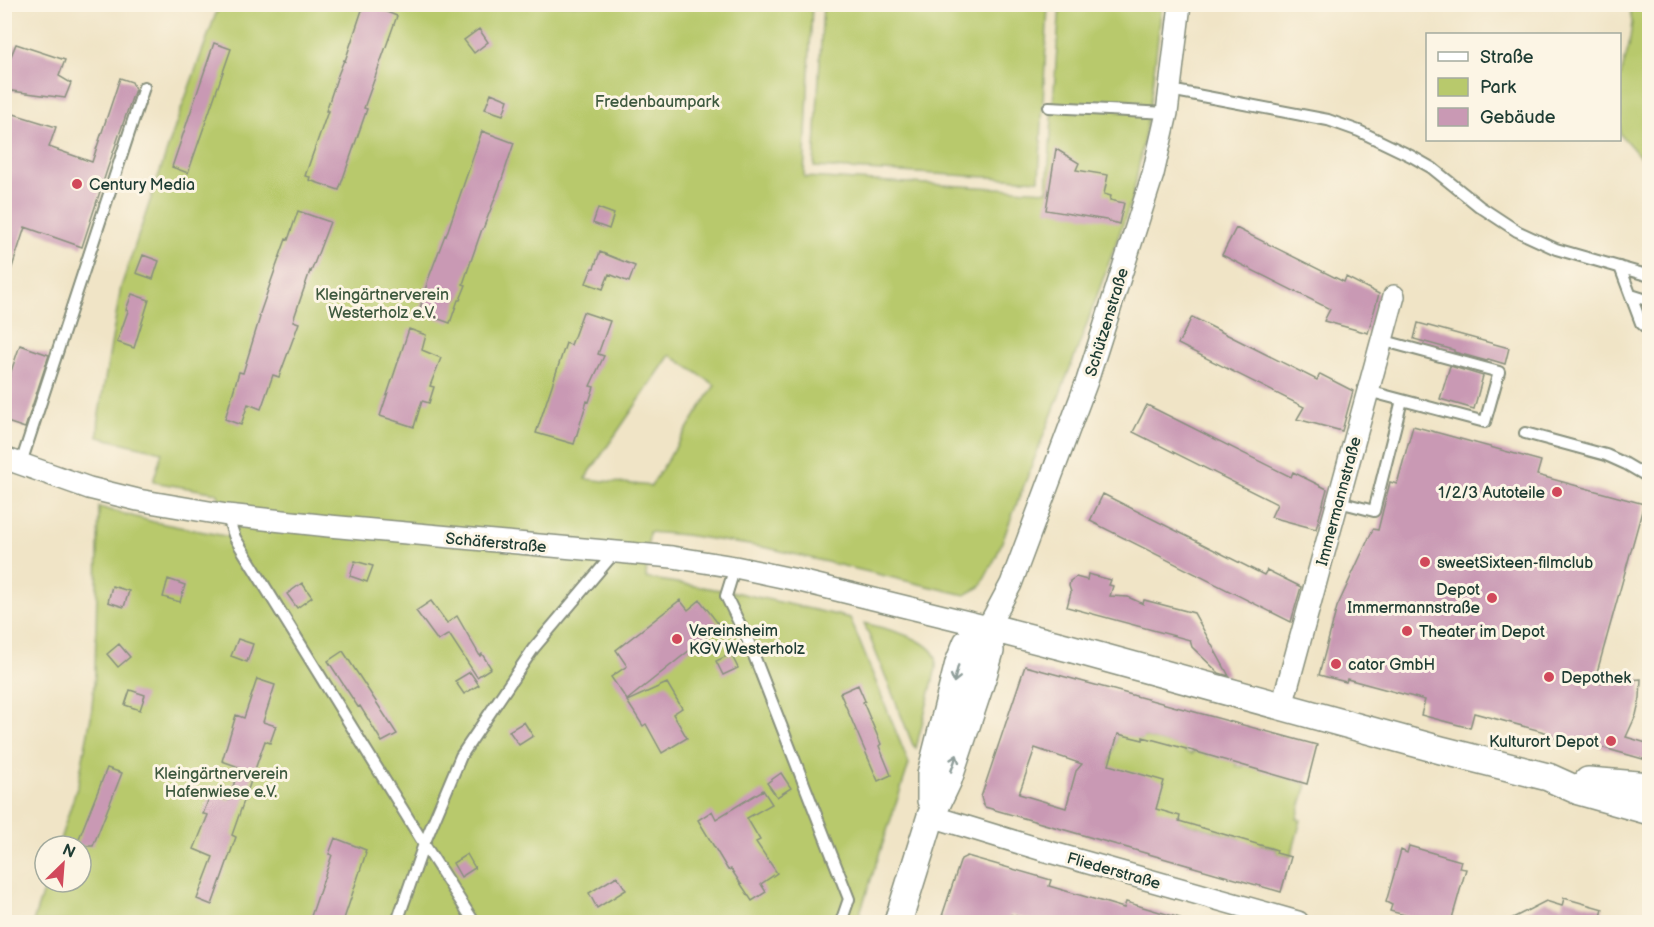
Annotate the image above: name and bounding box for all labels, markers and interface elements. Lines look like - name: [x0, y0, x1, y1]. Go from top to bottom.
- legend: [1426, 33, 1621, 141]
- text: Straße: [1480, 47, 1534, 68]
- text: Park: [1480, 77, 1516, 98]
- park label: Fredenbaumpark: [595, 93, 719, 112]
- text: Gebäude: [1480, 107, 1556, 128]
- place label: Century Media: [89, 176, 195, 195]
- marker: Century Media: [70, 177, 84, 191]
- street label: Schützenstraße: [1082, 265, 1133, 379]
- park label: Kleingärtnerverein Westerholz e.V.: [315, 286, 449, 323]
- street label: Immermannstraße: [1313, 434, 1366, 568]
- place label: 1/2/3 Autoteile: [1438, 484, 1545, 503]
- marker: 1/2/3 Autoteile: [1550, 485, 1564, 499]
- street label: Schäferstraße: [444, 530, 548, 557]
- place label: sweetSixteen-filmclub: [1437, 554, 1593, 573]
- marker: sweetSixteen-filmclub: [1418, 555, 1432, 569]
- place label: Depot Immermannstraße: [1347, 581, 1480, 618]
- marker: Depot Immermannstraße: [1485, 591, 1499, 605]
- place label: Vereinsheim KGV Westerholz: [689, 622, 805, 659]
- place label: Theater im Depot: [1419, 623, 1545, 642]
- marker: Theater im Depot: [1400, 624, 1414, 638]
- marker: Vereinsheim KGV Westerholz: [670, 632, 684, 646]
- place label: cator GmbH: [1348, 656, 1435, 675]
- marker: cator GmbH: [1329, 657, 1343, 671]
- one-way arrow: [950, 664, 961, 683]
- place label: Depothek: [1561, 669, 1631, 688]
- marker: Depothek: [1542, 670, 1556, 684]
- place label: Kulturort Depot: [1489, 733, 1599, 752]
- marker: Kulturort Depot: [1604, 734, 1618, 748]
- one-way arrow: [949, 754, 960, 773]
- park label: Kleingärtnerverein Hafenwiese e.V.: [154, 765, 288, 802]
- north arrow: [33, 834, 93, 894]
- text: N: [59, 841, 78, 863]
- street label: Fliederstraße: [1065, 849, 1163, 894]

